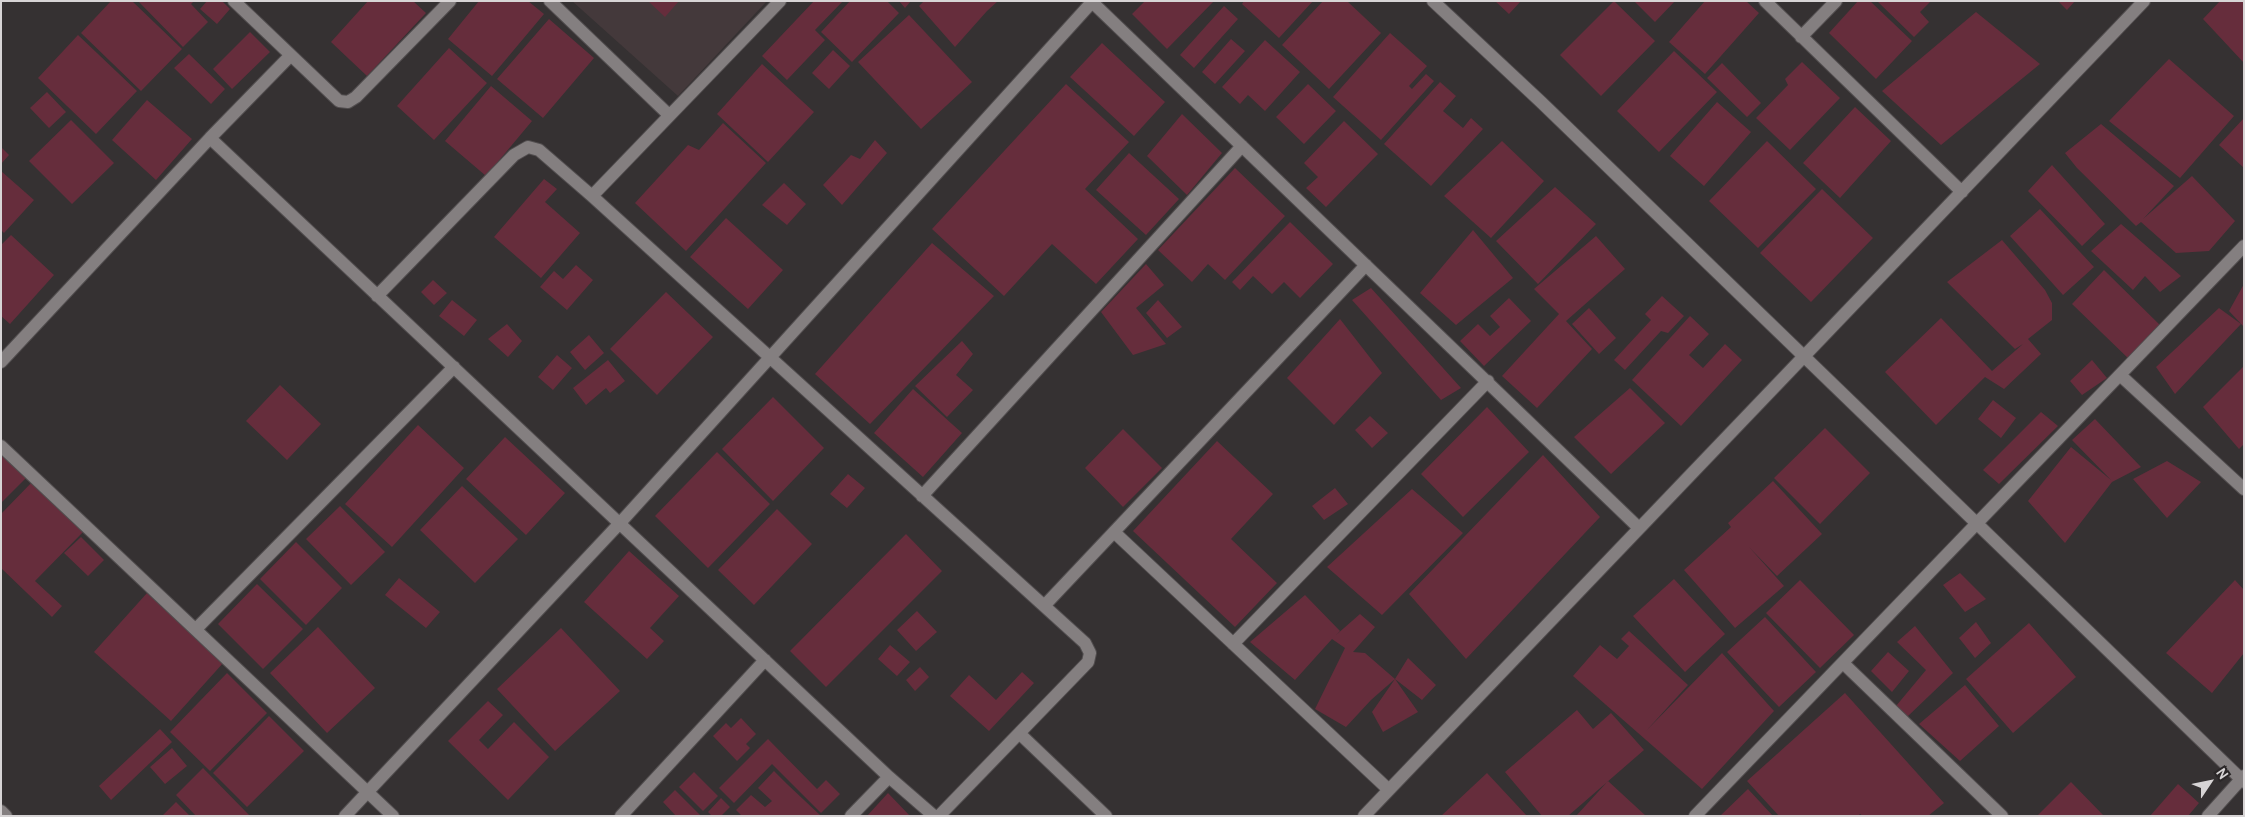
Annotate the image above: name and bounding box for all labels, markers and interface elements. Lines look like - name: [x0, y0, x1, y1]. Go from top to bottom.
- north arrow: [2185, 757, 2235, 807]
- text: N: [2212, 764, 2233, 783]

